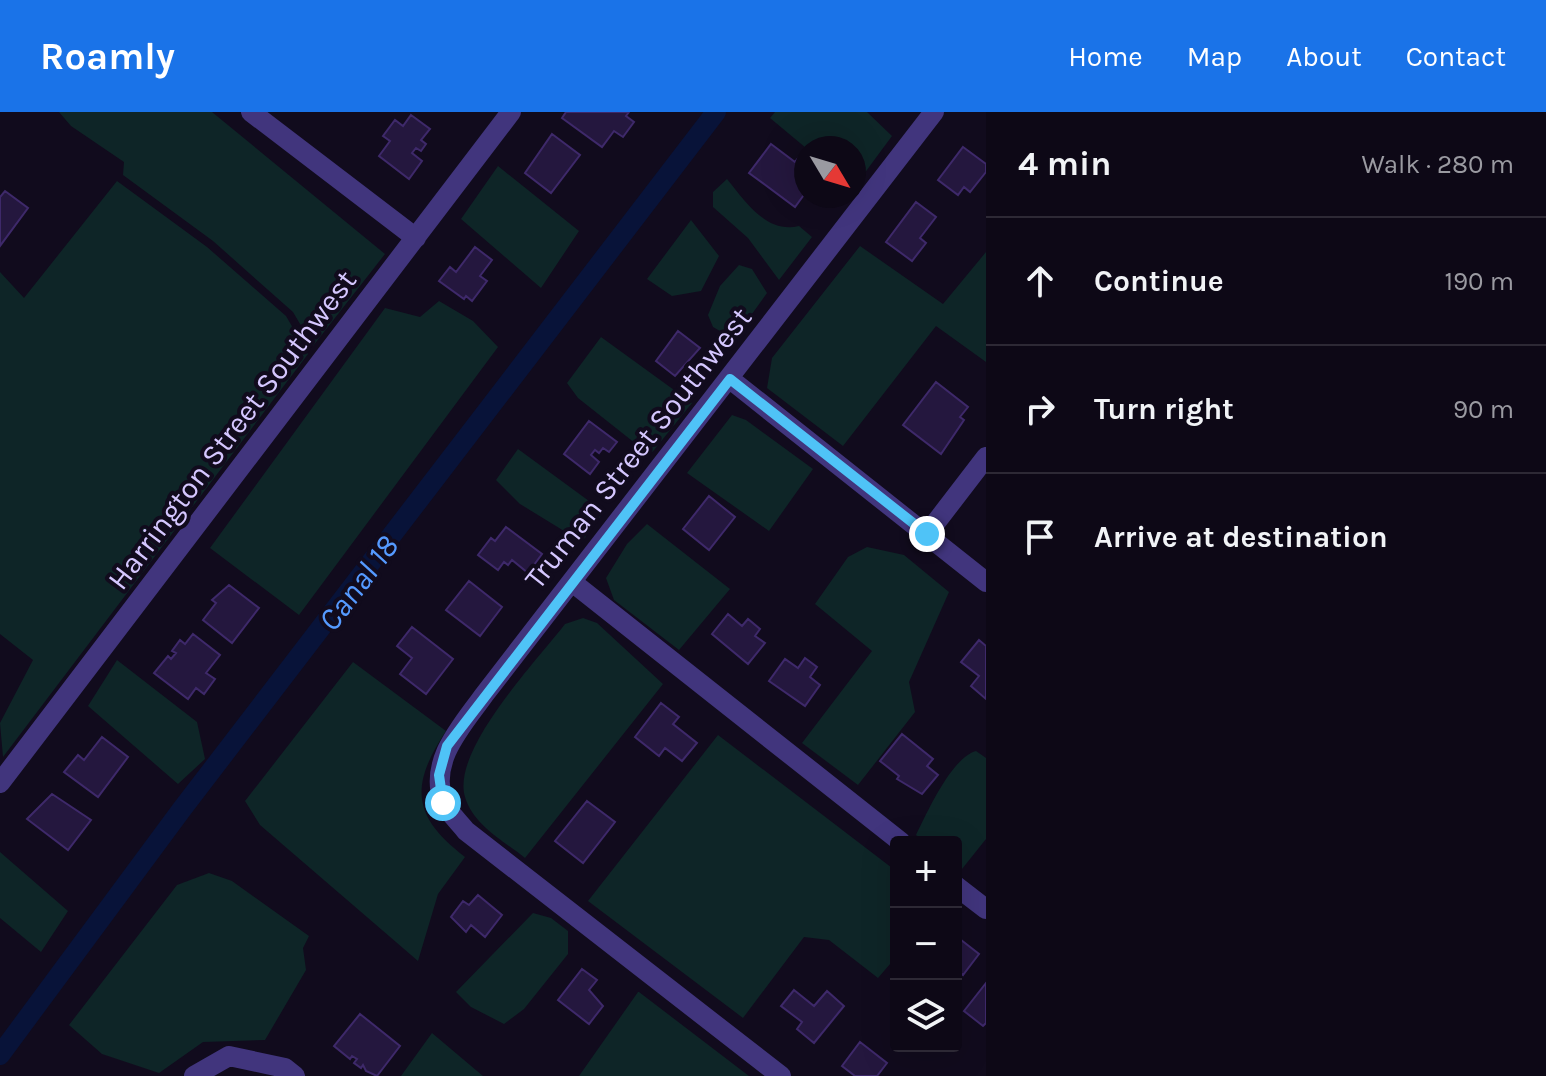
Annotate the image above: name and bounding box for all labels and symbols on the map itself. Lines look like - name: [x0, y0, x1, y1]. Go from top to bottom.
- north arrow: [794, 136, 866, 208]
- street label: Harrington Street Southwest: [100, 263, 364, 597]
- street label: Truman Street Southwest: [517, 300, 759, 596]
- route end: [909, 516, 945, 552]
- water label: Canal 18: [311, 528, 406, 638]
- route start: [425, 785, 461, 821]

